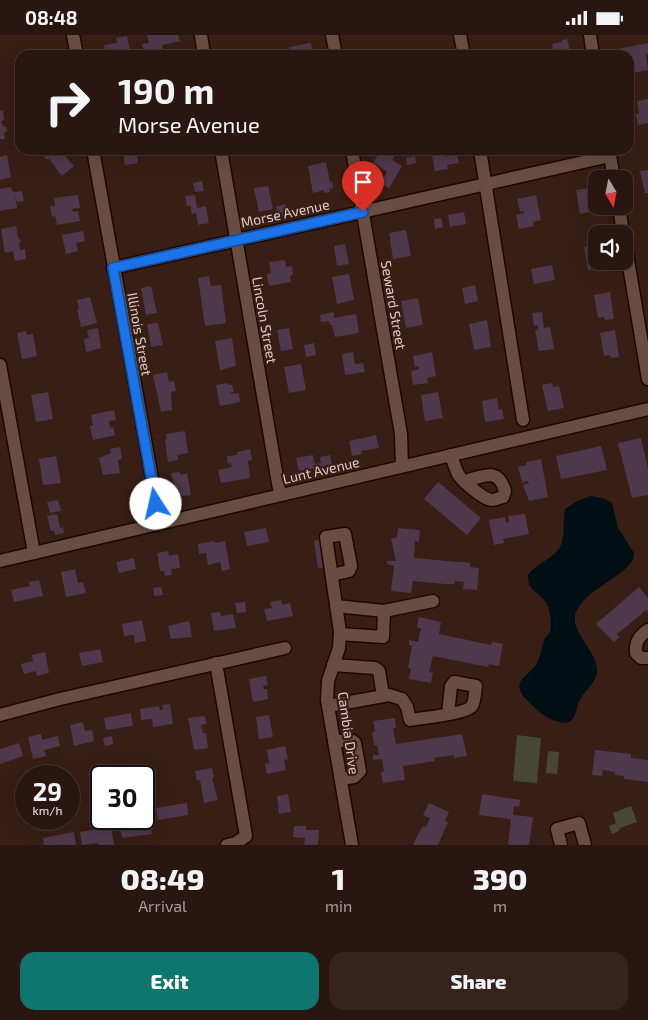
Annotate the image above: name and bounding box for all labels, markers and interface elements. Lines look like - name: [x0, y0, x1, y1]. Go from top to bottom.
- text: 08:48: [25, 6, 78, 29]
- text: 190 m: [118, 69, 214, 111]
- icon: right: [35, 70, 100, 135]
- text: Morse Avenue: [118, 111, 260, 137]
- pin: [342, 161, 384, 212]
- icon: arrive: [349, 168, 377, 196]
- north arrow: [588, 170, 632, 215]
- map controls: [588, 170, 633, 270]
- street label: Morse Avenue: [239, 195, 331, 231]
- button: sound: [588, 225, 633, 270]
- street label: Seward Street: [378, 259, 410, 351]
- street label: Lincoln Street: [249, 275, 281, 365]
- street label: Illinois Street: [124, 291, 156, 377]
- street label: Lunt Avenue: [281, 453, 361, 487]
- position arrow: [129, 477, 181, 529]
- street label: Cambia Drive: [335, 691, 363, 775]
- speed limit sign: 30: [90, 765, 155, 830]
- text: 29: [33, 776, 62, 806]
- text: km/h: [33, 803, 62, 817]
- text: 08:49: [121, 860, 204, 896]
- text: 1: [332, 860, 345, 896]
- text: 390: [473, 860, 527, 896]
- text: Arrival: [138, 896, 187, 915]
- text: min: [325, 896, 352, 915]
- text: m: [493, 896, 507, 915]
- button: Exit: [20, 952, 319, 1010]
- button: Share: [329, 952, 628, 1010]

